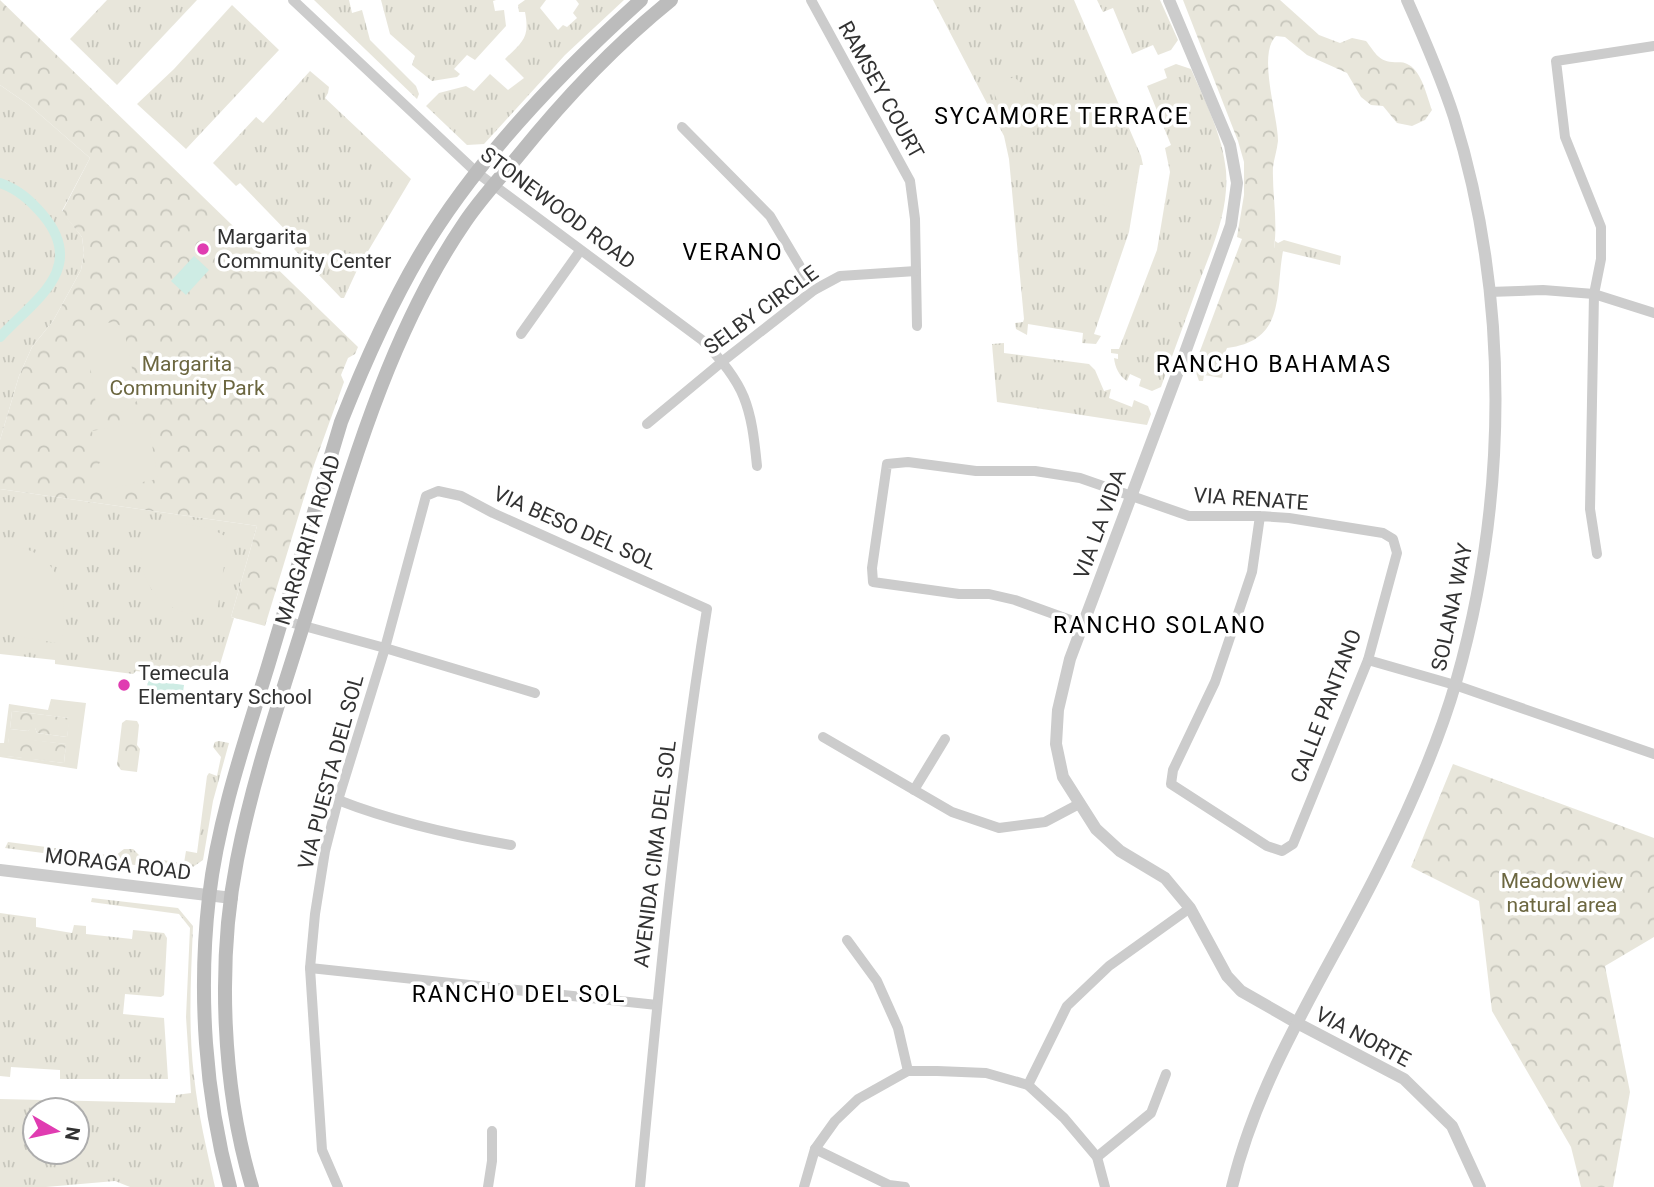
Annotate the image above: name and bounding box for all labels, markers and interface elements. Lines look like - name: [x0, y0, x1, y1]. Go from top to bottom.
- street label: RAMSEY COURT: [833, 17, 929, 163]
- district label: SYCAMORE TERRACE: [934, 103, 1190, 130]
- street label: STONEWOOD ROAD: [476, 142, 640, 274]
- place label: Margarita Community Center: [217, 225, 391, 273]
- district label: VERANO: [682, 239, 784, 266]
- marker: Margarita Community Center: [195, 241, 211, 257]
- street label: SELBY CIRCLE: [699, 260, 823, 359]
- district label: RANCHO BAHAMAS: [1156, 351, 1392, 378]
- park label: Margarita Community Park: [109, 352, 265, 400]
- street label: MARGARITA ROAD: [271, 452, 345, 628]
- street label: VIA LA VIDA: [1069, 466, 1131, 582]
- street label: VIA BESO DEL SOL: [490, 481, 660, 575]
- street label: VIA RENATE: [1193, 483, 1309, 515]
- street label: SOLANA WAY: [1427, 541, 1477, 673]
- district label: RANCHO SOLANO: [1053, 612, 1267, 639]
- street label: CALLE PANTANO: [1286, 626, 1366, 786]
- place label: Temecula Elementary School: [138, 661, 312, 709]
- street label: VIA PUESTA DEL SOL: [293, 672, 369, 872]
- marker: Temecula Elementary School: [116, 677, 132, 693]
- street label: AVENIDA CIMA DEL SOL: [629, 739, 681, 969]
- street label: MORAGA ROAD: [43, 843, 193, 885]
- park label: Meadowview natural area: [1501, 869, 1624, 917]
- district label: RANCHO DEL SOL: [412, 981, 626, 1008]
- street label: VIA NORTE: [1311, 1002, 1415, 1072]
- north arrow: [21, 1096, 91, 1166]
- text: N: [60, 1125, 85, 1142]

